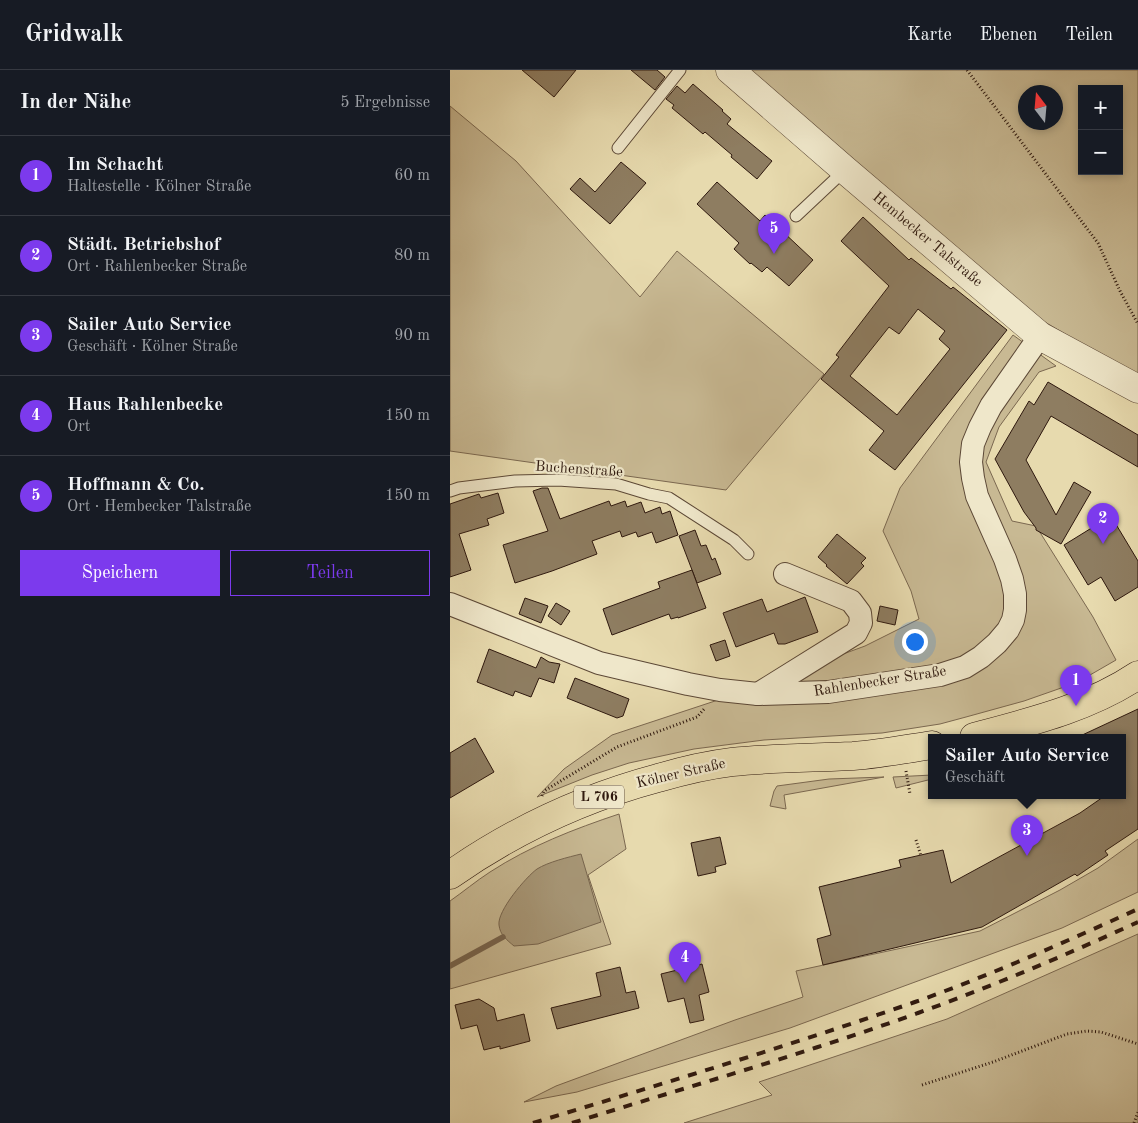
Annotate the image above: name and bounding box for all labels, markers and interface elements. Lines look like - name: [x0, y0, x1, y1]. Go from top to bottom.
- text: Gridwalk: [25, 23, 123, 47]
- text: Karte: [907, 26, 952, 44]
- text: Ebenen: [980, 26, 1037, 44]
- text: Teilen: [1065, 26, 1113, 44]
- north arrow: [1018, 85, 1063, 130]
- map controls: [1078, 85, 1123, 175]
- button: +: [1078, 85, 1123, 130]
- text: In der Nähe: [20, 92, 131, 113]
- text: 5 Ergebnisse: [340, 95, 430, 111]
- button: −: [1078, 130, 1123, 175]
- text: Im Schacht: [67, 156, 163, 175]
- text: 1: [31, 168, 41, 184]
- text: 60 m: [394, 168, 430, 184]
- text: Haltestelle · Kölner Straße: [67, 179, 251, 195]
- street label: Hembecker Talstraße: [869, 190, 985, 290]
- pin: 5: [758, 213, 790, 254]
- text: Städt. Betriebshof: [67, 236, 220, 255]
- text: 2: [31, 248, 41, 264]
- text: 80 m: [394, 248, 430, 264]
- text: Ort · Rahlenbecker Straße: [67, 259, 247, 275]
- text: Sailer Auto Service: [67, 316, 232, 335]
- text: 3: [31, 328, 41, 344]
- text: 90 m: [394, 328, 430, 344]
- text: Geschäft · Kölner Straße: [67, 339, 238, 355]
- text: Haus Rahlenbecke: [67, 396, 223, 415]
- text: 4: [31, 408, 41, 424]
- text: 150 m: [385, 408, 430, 424]
- text: Ort: [67, 419, 90, 435]
- street label: Buchenstraße: [534, 459, 624, 481]
- text: Hoffmann & Co.: [67, 476, 205, 495]
- text: 5: [31, 488, 41, 504]
- text: 150 m: [385, 488, 430, 504]
- text: Ort · Hembecker Talstraße: [67, 499, 251, 515]
- pin: 2: [1087, 503, 1119, 544]
- button: Speichern: [20, 550, 220, 596]
- button: Teilen: [230, 550, 430, 596]
- your location: [902, 629, 928, 655]
- street label: Rahlenbecker Straße: [812, 664, 948, 700]
- pin: 1: [1060, 665, 1092, 706]
- popup: [928, 734, 1126, 799]
- text: Sailer Auto Service: [945, 747, 1109, 766]
- street label: Kölner Straße: [635, 756, 727, 792]
- text: Geschäft: [945, 770, 1005, 786]
- road number: L 706: [574, 786, 624, 809]
- pin: 3: [1011, 815, 1043, 856]
- pin: 4: [669, 942, 701, 983]

